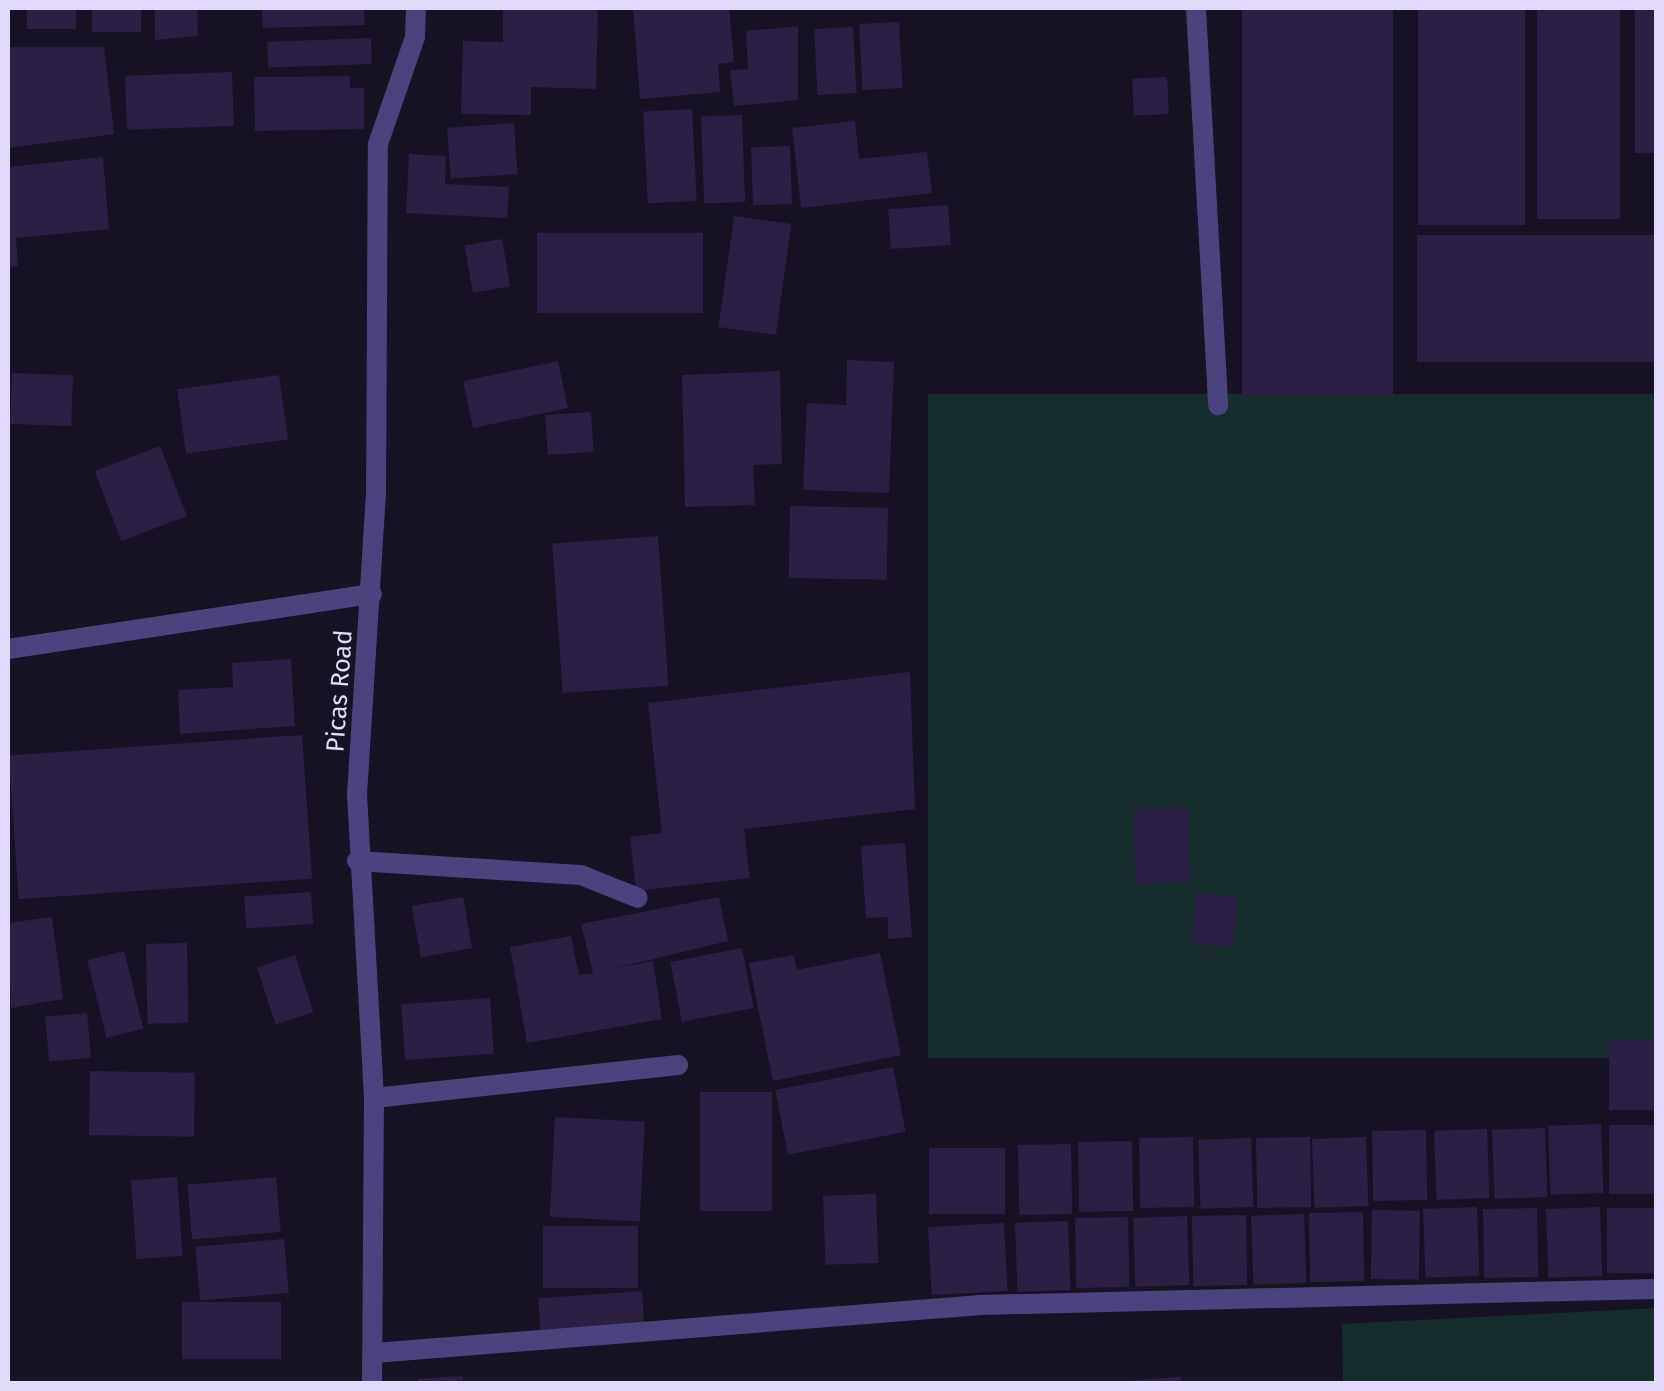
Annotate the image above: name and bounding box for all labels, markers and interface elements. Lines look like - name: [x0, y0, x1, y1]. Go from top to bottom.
- street label: Picas Road: [321, 629, 359, 753]

